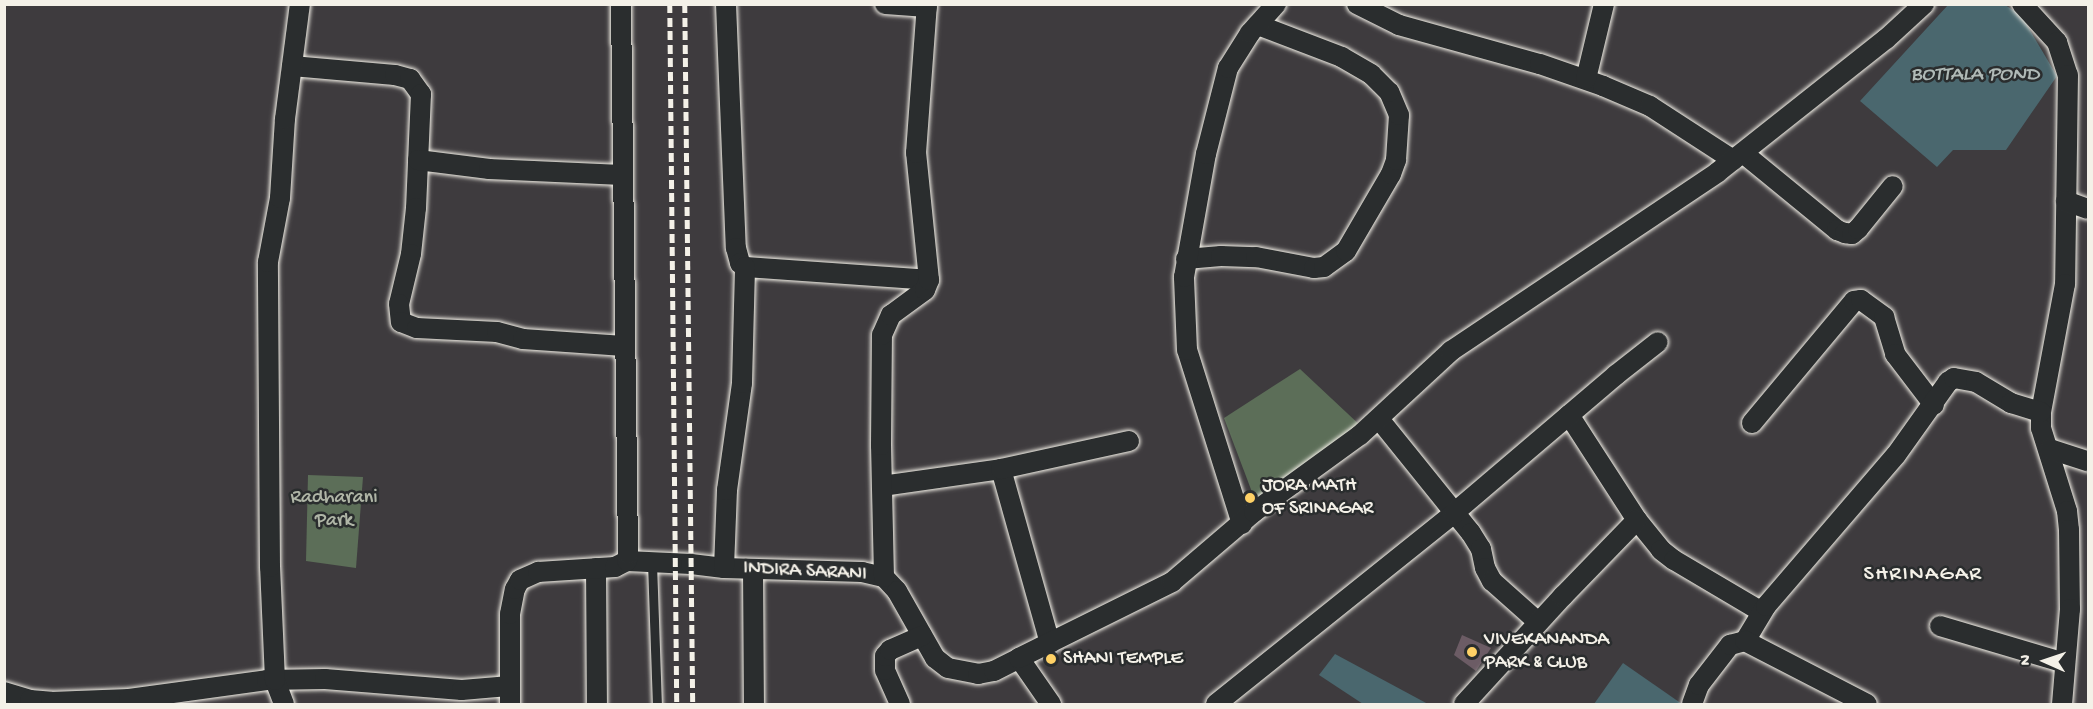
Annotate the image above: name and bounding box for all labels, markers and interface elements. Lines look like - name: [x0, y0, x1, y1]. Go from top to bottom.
- water label: BOTTALA POND: [1911, 63, 2039, 89]
- place label: JORA MATH OF SRINAGAR: [1262, 474, 1373, 521]
- park label: Radharani Park: [290, 486, 378, 533]
- marker: JORA MATH OF SRINAGAR: [1243, 491, 1257, 505]
- street label: INDIRA SARANI: [742, 557, 868, 587]
- district label: SHRINAGAR: [1864, 563, 1982, 589]
- place label: VIVEKANANDA PARK & CLUB: [1484, 628, 1609, 675]
- north arrow: [2015, 631, 2075, 691]
- marker: VIVEKANANDA PARK & CLUB: [1465, 645, 1479, 659]
- place label: SHANI TEMPLE: [1063, 647, 1183, 671]
- marker: SHANI TEMPLE: [1044, 652, 1058, 666]
- text: N: [2017, 654, 2036, 666]

